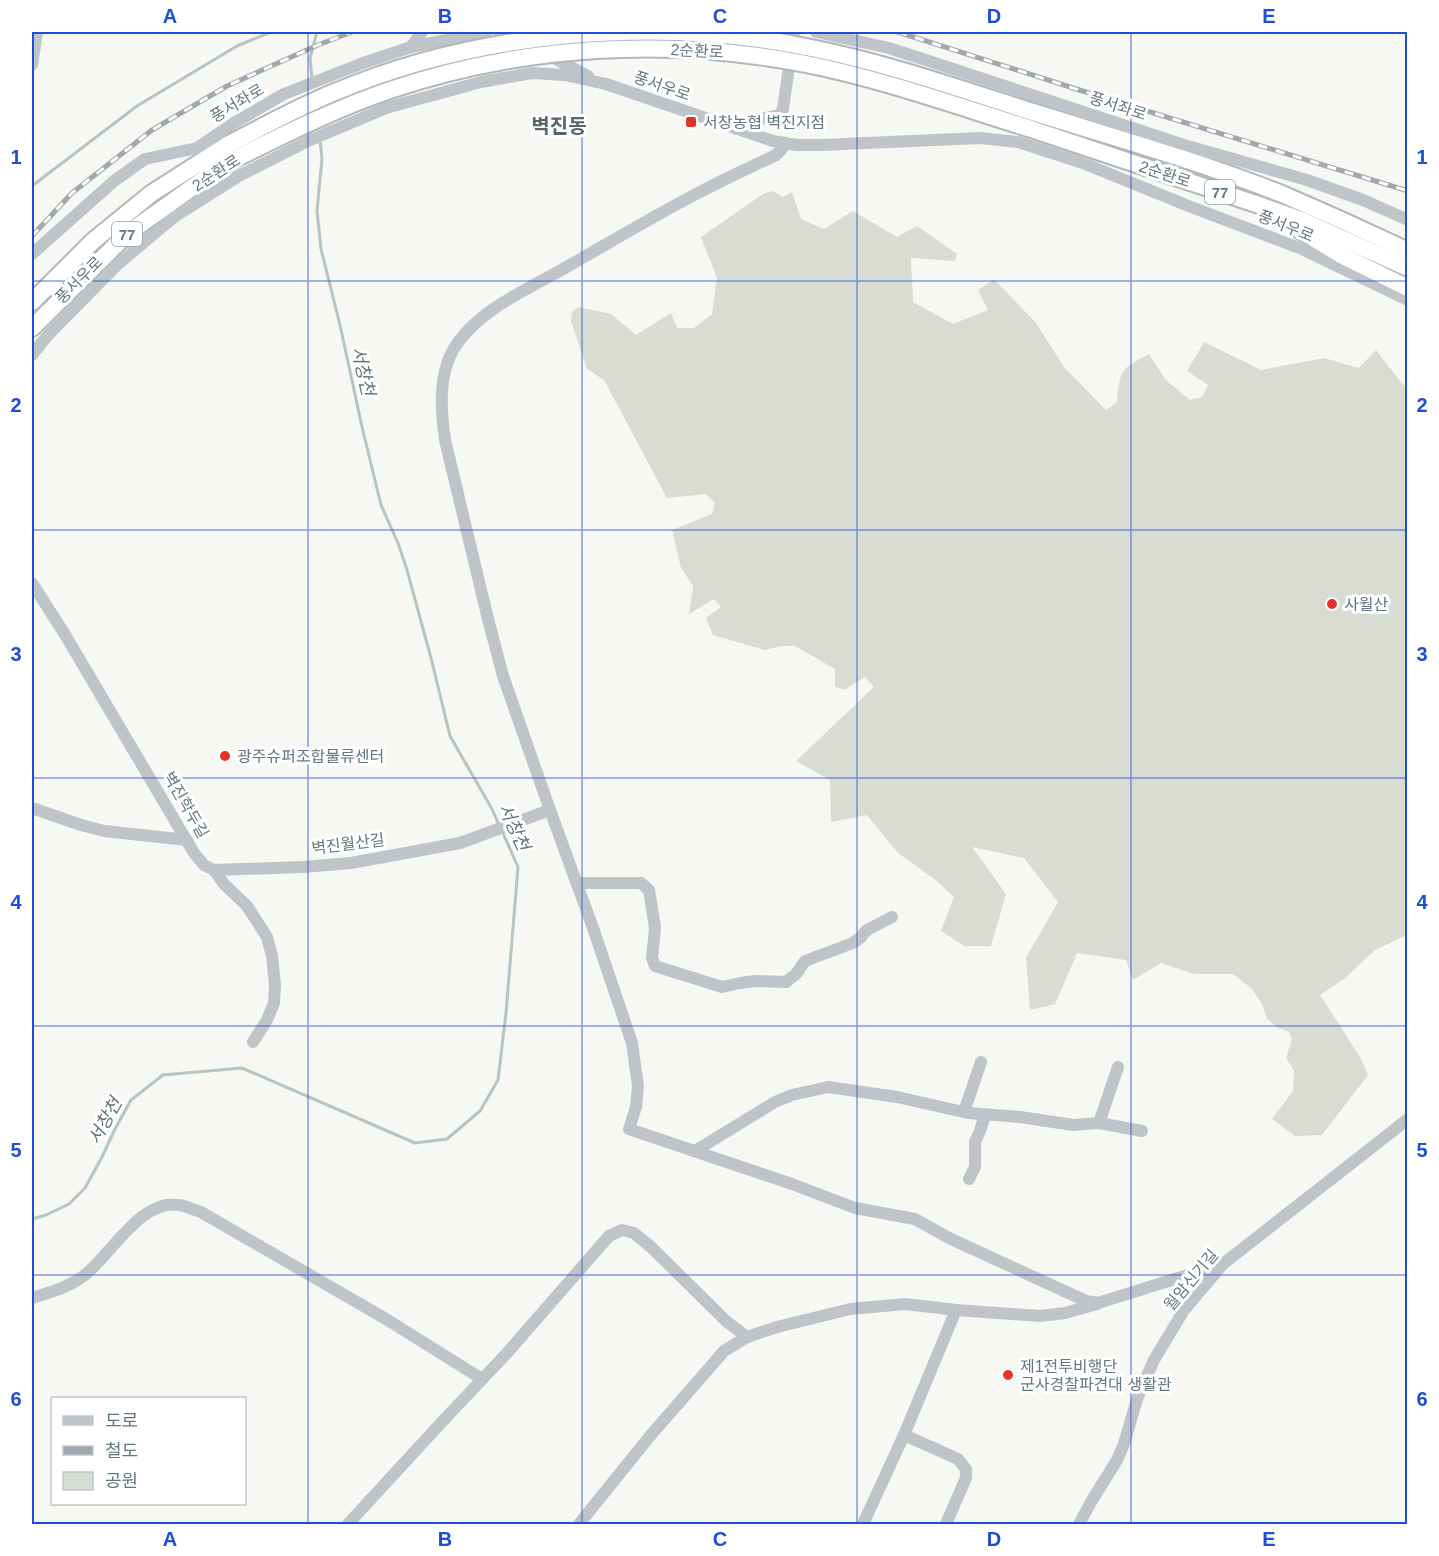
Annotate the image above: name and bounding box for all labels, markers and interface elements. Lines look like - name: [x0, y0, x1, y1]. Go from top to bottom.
- text: A: [163, 5, 177, 27]
- text: B: [438, 5, 452, 27]
- text: C: [713, 5, 727, 27]
- text: D: [987, 5, 1001, 27]
- text: E: [1262, 5, 1276, 27]
- street label: 2순환로: [670, 41, 724, 61]
- street label: 풍서우로: [631, 68, 693, 104]
- street label: 풍서좌로: [207, 80, 267, 125]
- street label: 풍서좌로: [1087, 89, 1149, 123]
- place label: 서창농협 벽진지점: [703, 114, 825, 131]
- district label: 벽진동: [531, 115, 587, 137]
- marker: 서창농협 벽진지점: [684, 115, 698, 129]
- text: 1: [10, 146, 22, 168]
- text: 1: [1416, 146, 1428, 168]
- street label: 2순환로: [189, 151, 243, 195]
- street label: 2순환로: [1137, 158, 1193, 190]
- road number: 77: [1205, 180, 1235, 204]
- street label: 풍서우로: [1256, 207, 1317, 245]
- road number: 77: [112, 222, 142, 246]
- street label: 풍서우로: [52, 253, 106, 307]
- water label: 서창천: [348, 345, 379, 400]
- text: 2: [10, 394, 22, 416]
- text: 2: [1416, 394, 1428, 416]
- place label: 사월산: [1344, 596, 1388, 613]
- marker: 사월산: [1325, 597, 1339, 611]
- text: 3: [10, 643, 22, 665]
- text: 3: [1416, 643, 1428, 665]
- place label: 광주슈퍼조합물류센터: [237, 748, 384, 765]
- marker: 광주슈퍼조합물류센터: [218, 749, 232, 763]
- street label: 벽진학두길: [160, 769, 212, 841]
- water label: 서창천: [494, 800, 535, 856]
- street label: 벽진월산길: [310, 831, 386, 857]
- text: 4: [10, 891, 22, 913]
- text: 4: [1416, 891, 1428, 913]
- water label: 서창천: [84, 1092, 127, 1148]
- text: 5: [10, 1139, 22, 1161]
- text: 5: [1416, 1139, 1428, 1161]
- street label: 월암신기길: [1161, 1246, 1221, 1314]
- place label: 제1전투비행단 군사경찰파견대 생활관: [1020, 1358, 1172, 1393]
- marker: 제1전투비행단 군사경찰파견대 생활관: [1001, 1368, 1015, 1382]
- text: 6: [10, 1388, 22, 1410]
- text: 6: [1416, 1388, 1428, 1410]
- legend: [51, 1397, 246, 1505]
- text: 도로: [105, 1411, 138, 1431]
- text: 철도: [105, 1441, 138, 1461]
- text: 공원: [105, 1471, 138, 1491]
- text: A: [163, 1528, 177, 1550]
- text: B: [438, 1528, 452, 1550]
- text: C: [713, 1528, 727, 1550]
- text: D: [987, 1528, 1001, 1550]
- text: E: [1262, 1528, 1276, 1550]

